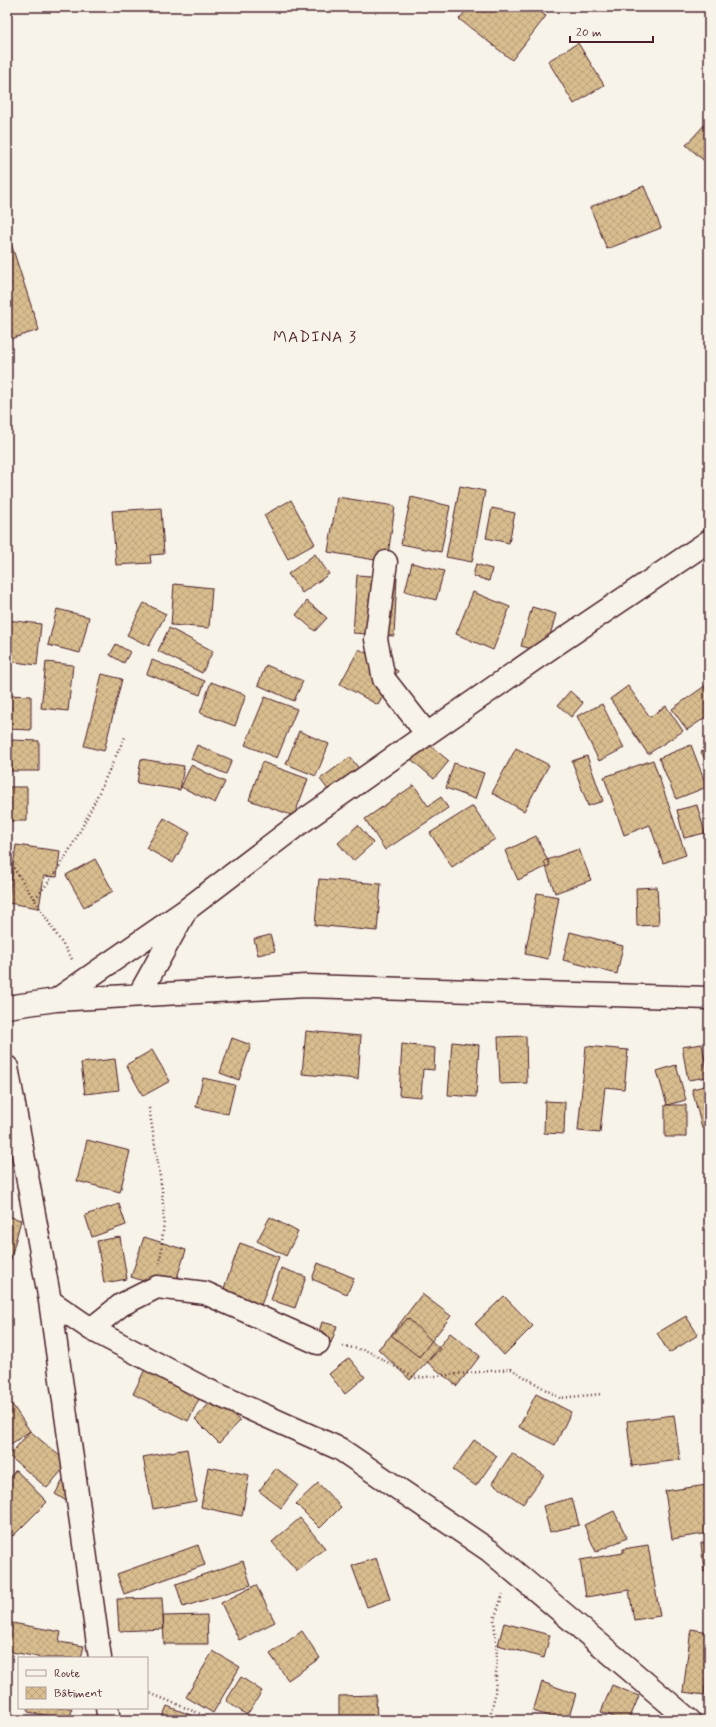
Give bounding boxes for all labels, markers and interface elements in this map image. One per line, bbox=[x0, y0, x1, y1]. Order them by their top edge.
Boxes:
scale bar bbox=[570, 18, 653, 44]
text: 20 m bbox=[576, 25, 602, 41]
district label: MADINA 3 bbox=[273, 327, 357, 348]
legend bbox=[18, 1657, 148, 1709]
text: Route bbox=[54, 1666, 80, 1682]
text: Bâtiment bbox=[54, 1686, 103, 1702]

